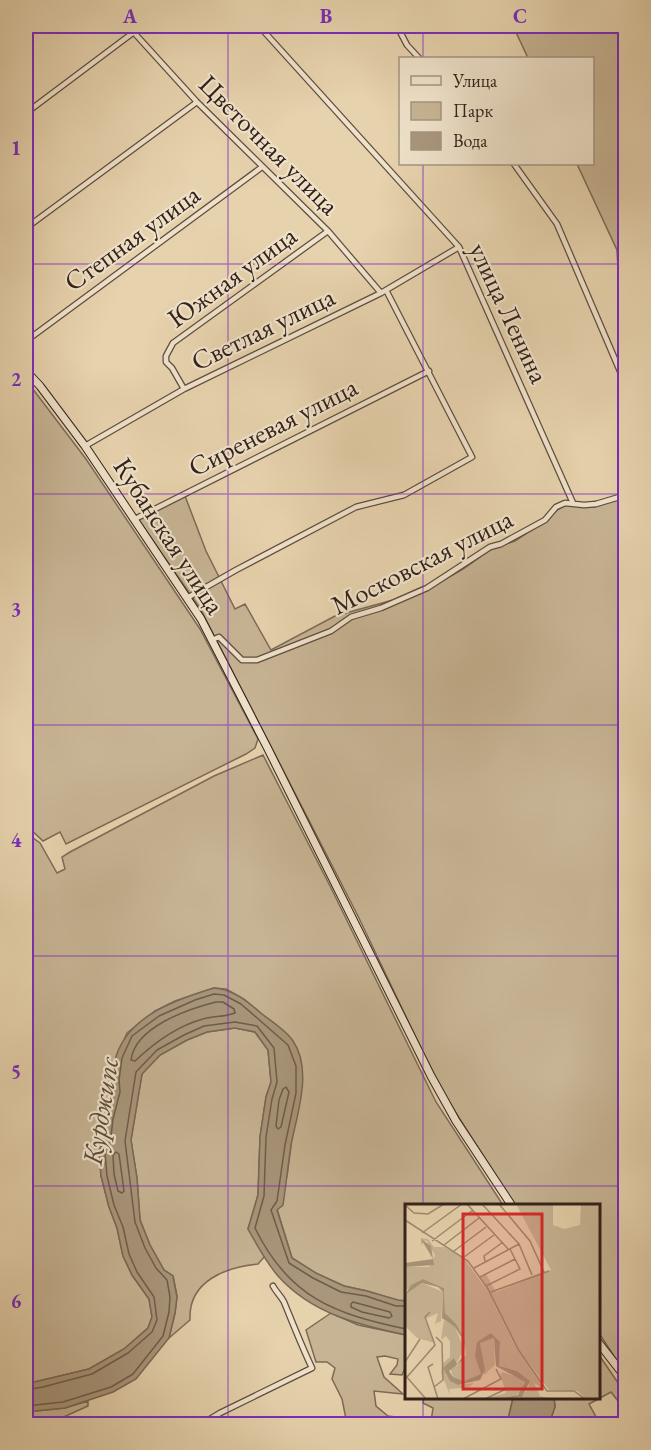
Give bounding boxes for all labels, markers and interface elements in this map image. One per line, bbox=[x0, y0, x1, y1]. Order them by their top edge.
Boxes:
text: A bbox=[122, 3, 138, 29]
text: B bbox=[320, 3, 332, 29]
text: C bbox=[513, 3, 527, 29]
legend bbox=[399, 57, 594, 165]
street label: Цветочная улица bbox=[192, 67, 347, 223]
text: Улица bbox=[452, 69, 498, 92]
text: Парк bbox=[453, 99, 493, 122]
text: Вода bbox=[453, 129, 488, 152]
text: 1 bbox=[11, 135, 21, 161]
street label: Степная улица bbox=[57, 176, 207, 299]
street label: Южная улица bbox=[160, 218, 304, 335]
street label: улица Ленина bbox=[462, 237, 557, 389]
street label: Светлая улица bbox=[185, 279, 341, 378]
text: 2 bbox=[11, 366, 22, 392]
street label: Сиреневая улица bbox=[182, 369, 363, 484]
street label: Кубанская улица bbox=[106, 451, 233, 621]
street label: Московская улица bbox=[325, 501, 519, 622]
text: 3 bbox=[11, 596, 21, 622]
text: 4 bbox=[11, 827, 22, 853]
water label: Курджипс bbox=[74, 1053, 126, 1169]
text: 5 bbox=[11, 1058, 21, 1084]
inset map bbox=[405, 1204, 600, 1399]
text: 6 bbox=[11, 1288, 22, 1314]

